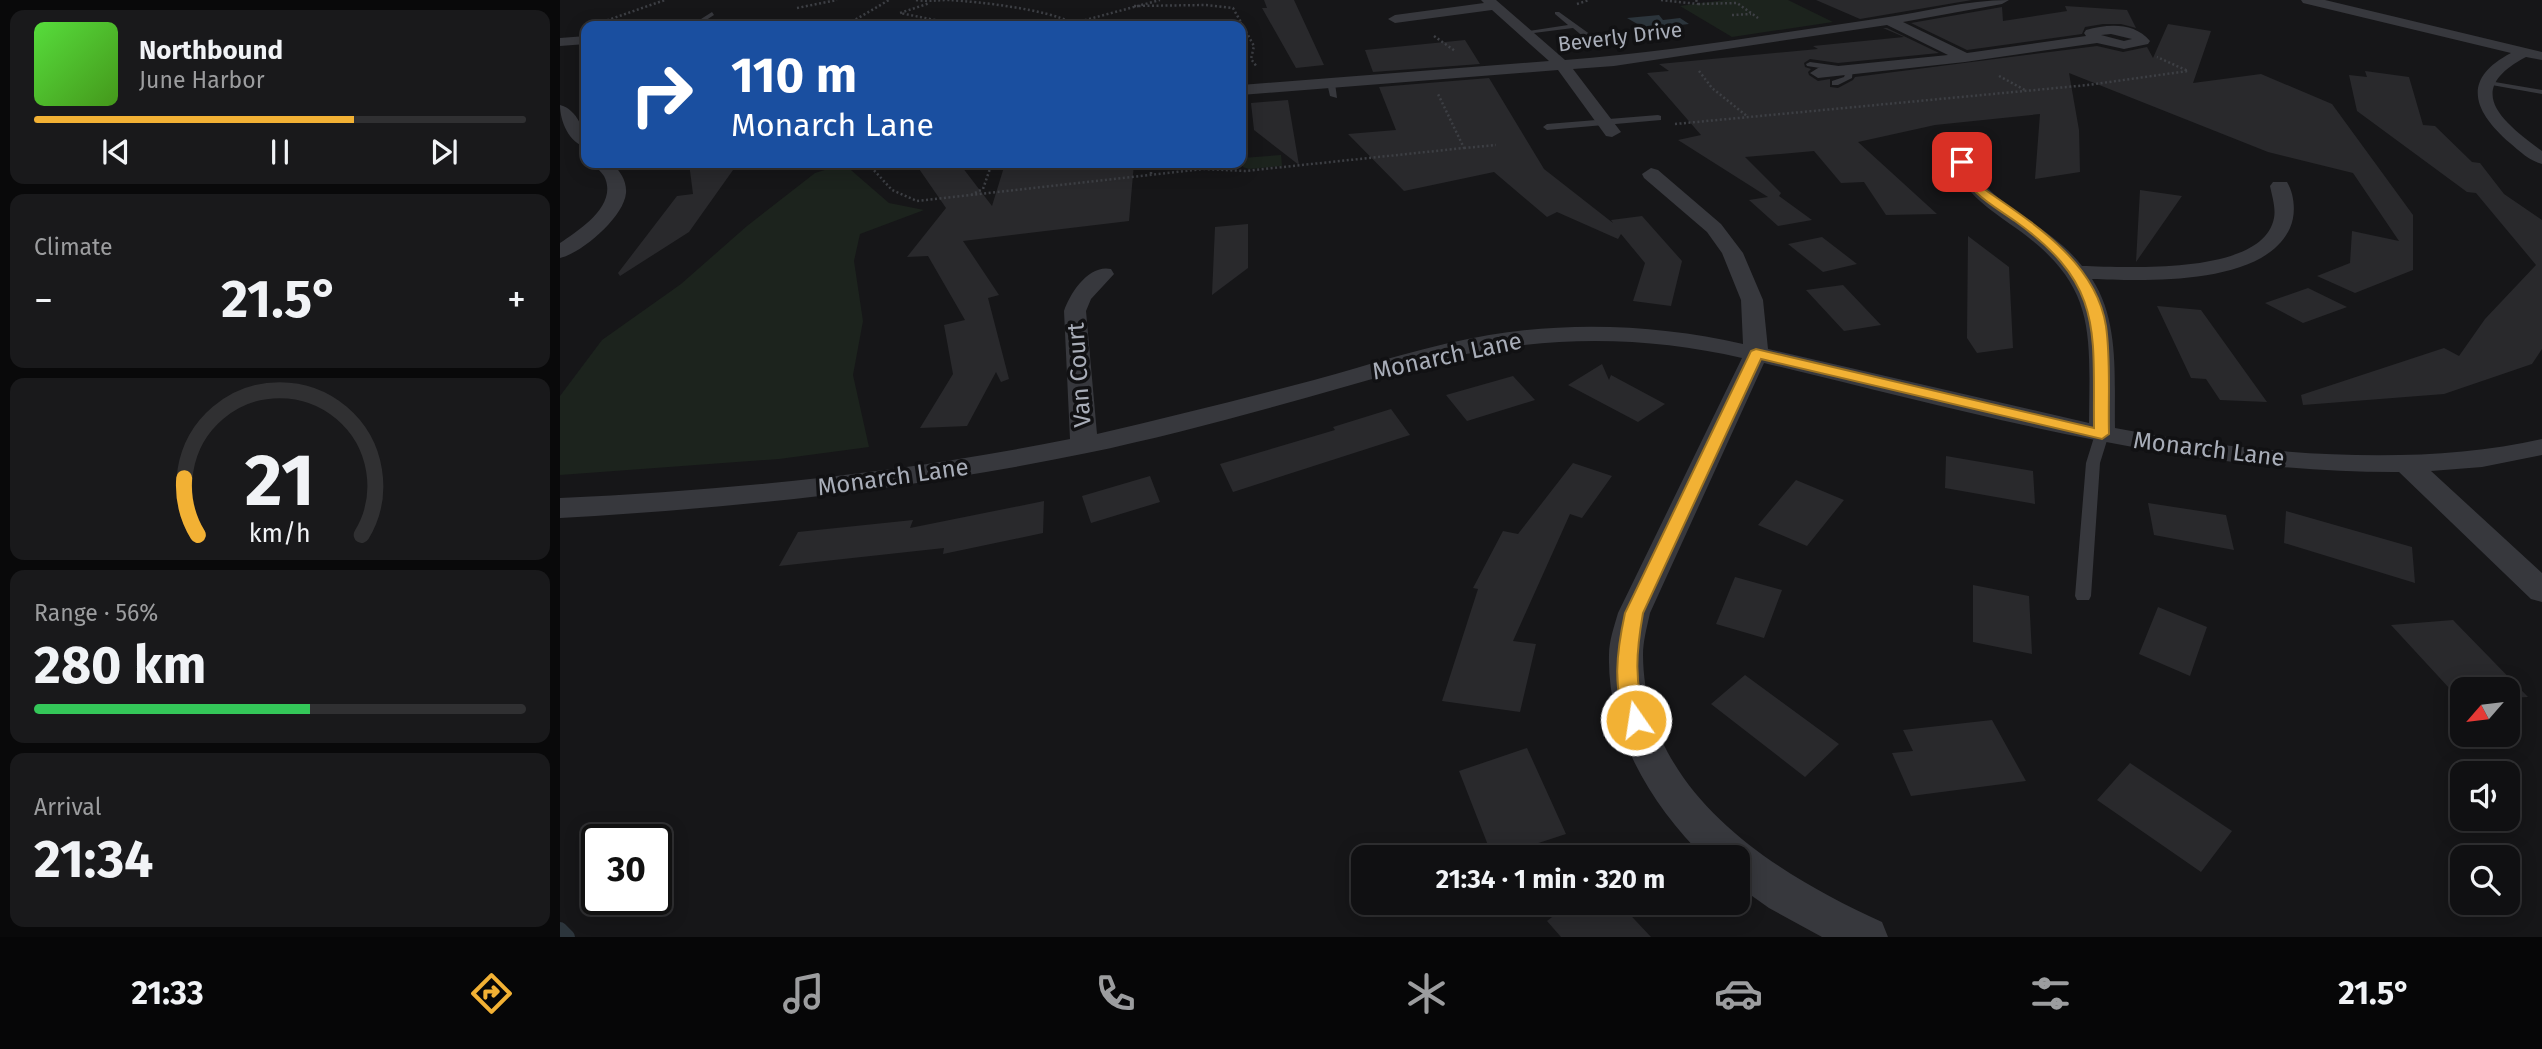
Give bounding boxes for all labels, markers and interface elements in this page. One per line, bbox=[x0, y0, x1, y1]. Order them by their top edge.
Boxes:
street label: Beverly Drive bbox=[1556, 16, 1684, 58]
text: Northbound bbox=[139, 35, 283, 66]
text: 110 m bbox=[731, 46, 857, 105]
icon: right bbox=[616, 49, 707, 140]
text: June Harbor bbox=[139, 66, 265, 94]
text: Monarch Lane bbox=[731, 106, 934, 144]
pin bbox=[1932, 132, 1992, 192]
icon: previous bbox=[97, 133, 135, 171]
icon: pause bbox=[261, 133, 299, 171]
icon: next bbox=[425, 133, 463, 171]
icon: arrive bbox=[1943, 143, 1981, 181]
text: Climate bbox=[34, 233, 113, 261]
text: 21.5° bbox=[221, 268, 339, 331]
text: − bbox=[34, 277, 53, 323]
text: + bbox=[507, 277, 526, 323]
street label: Van Court bbox=[1061, 321, 1097, 428]
street label: Monarch Lane bbox=[1370, 326, 1524, 386]
street label: Monarch Lane bbox=[2132, 426, 2286, 472]
text: 21 bbox=[245, 437, 315, 524]
street label: Monarch Lane bbox=[816, 453, 970, 501]
text: km/h bbox=[249, 518, 311, 548]
text: Range · 56% bbox=[34, 599, 158, 627]
text: 280 km bbox=[34, 634, 206, 697]
north arrow bbox=[2450, 677, 2520, 747]
map controls bbox=[2450, 677, 2520, 915]
position arrow bbox=[1599, 683, 1673, 757]
button: sound bbox=[2450, 761, 2520, 831]
text: Arrival bbox=[34, 793, 101, 821]
speed limit sign: 30 bbox=[581, 824, 672, 915]
text: 21:34 bbox=[34, 828, 154, 891]
button: search bbox=[2450, 845, 2520, 915]
text: 21:34 · 1 min · 320 m bbox=[1436, 864, 1665, 895]
icon: directions bbox=[467, 969, 516, 1018]
icon: music bbox=[779, 969, 828, 1018]
icon: phone bbox=[1091, 969, 1140, 1018]
icon: climate bbox=[1402, 969, 1451, 1018]
icon: car bbox=[1714, 969, 1763, 1018]
icon: filters bbox=[2026, 969, 2075, 1018]
text: 21:33 bbox=[131, 974, 204, 1012]
text: 21.5° bbox=[2338, 974, 2411, 1012]

